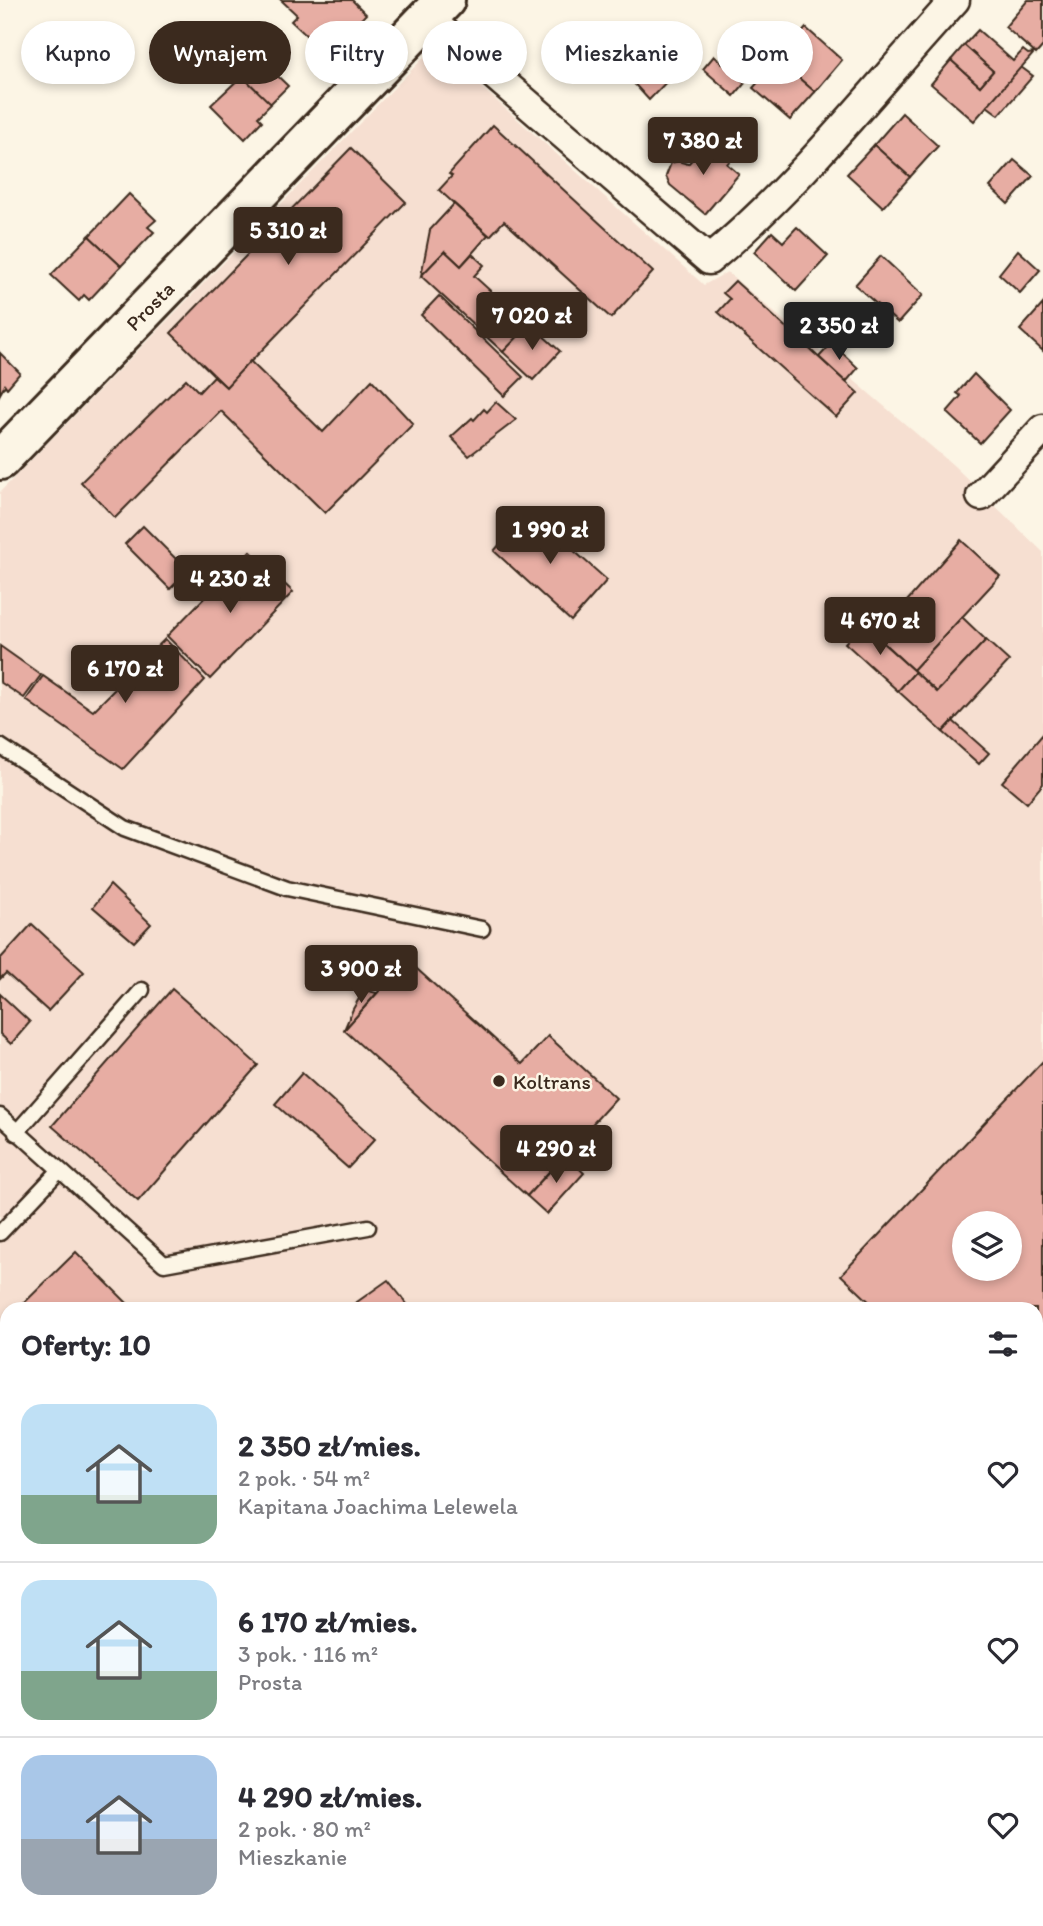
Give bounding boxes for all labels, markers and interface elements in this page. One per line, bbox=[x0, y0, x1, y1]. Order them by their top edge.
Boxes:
chip: Kupno bbox=[21, 21, 135, 84]
chip: Wynajem bbox=[149, 21, 291, 84]
chip: Filtry bbox=[305, 21, 408, 84]
chip: Nowe bbox=[422, 21, 527, 84]
chip: Mieszkanie bbox=[541, 21, 703, 84]
chip: Dom bbox=[717, 21, 813, 84]
pin: 7 380 zł bbox=[631, 118, 775, 177]
text: 7 380 zł bbox=[664, 126, 742, 154]
pin: 5 310 zł bbox=[216, 208, 360, 267]
text: 5 310 zł bbox=[249, 216, 327, 244]
street label: Prosta bbox=[120, 276, 179, 335]
pin: 7 020 zł bbox=[460, 292, 604, 352]
text: 7 020 zł bbox=[492, 301, 572, 329]
pin: 2 350 zł bbox=[767, 302, 911, 362]
text: 2 350 zł bbox=[800, 311, 878, 339]
pin: 1 990 zł bbox=[478, 506, 622, 566]
text: 1 990 zł bbox=[512, 515, 588, 543]
pin: 4 230 zł bbox=[158, 556, 302, 615]
text: 4 230 zł bbox=[190, 564, 270, 592]
pin: 4 670 zł bbox=[808, 598, 952, 657]
text: 4 670 zł bbox=[840, 606, 920, 634]
pin: 6 170 zł bbox=[53, 646, 197, 705]
text: 6 170 zł bbox=[87, 654, 163, 682]
pin: 3 900 zł bbox=[289, 946, 433, 1005]
text: 3 900 zł bbox=[321, 954, 401, 982]
place label: Koltrans bbox=[513, 1069, 591, 1094]
marker: Koltrans bbox=[491, 1073, 507, 1089]
pin: 4 290 zł bbox=[484, 1126, 628, 1185]
text: 4 290 zł bbox=[516, 1134, 596, 1162]
map controls bbox=[952, 1211, 1022, 1281]
button: layers bbox=[952, 1211, 1022, 1281]
icon: filters bbox=[984, 1325, 1022, 1363]
text: Oferty: 10 bbox=[21, 1326, 151, 1363]
text: 2 350 zł/mies. bbox=[238, 1427, 421, 1464]
icon: home bbox=[77, 1432, 161, 1516]
icon: heart bbox=[984, 1455, 1022, 1493]
text: 2 pok. · 54 m² bbox=[238, 1464, 370, 1492]
text: Kapitana Joachima Lelewela bbox=[238, 1492, 518, 1520]
text: 6 170 zł/mies. bbox=[238, 1603, 418, 1640]
icon: home bbox=[77, 1608, 161, 1692]
icon: heart bbox=[984, 1631, 1022, 1669]
text: 3 pok. · 116 m² bbox=[238, 1640, 378, 1668]
text: Prosta bbox=[238, 1668, 302, 1696]
text: 4 290 zł/mies. bbox=[238, 1778, 423, 1815]
icon: home bbox=[77, 1783, 161, 1867]
icon: heart bbox=[984, 1806, 1022, 1844]
text: 2 pok. · 80 m² bbox=[238, 1815, 371, 1843]
text: Mieszkanie bbox=[238, 1843, 347, 1871]

